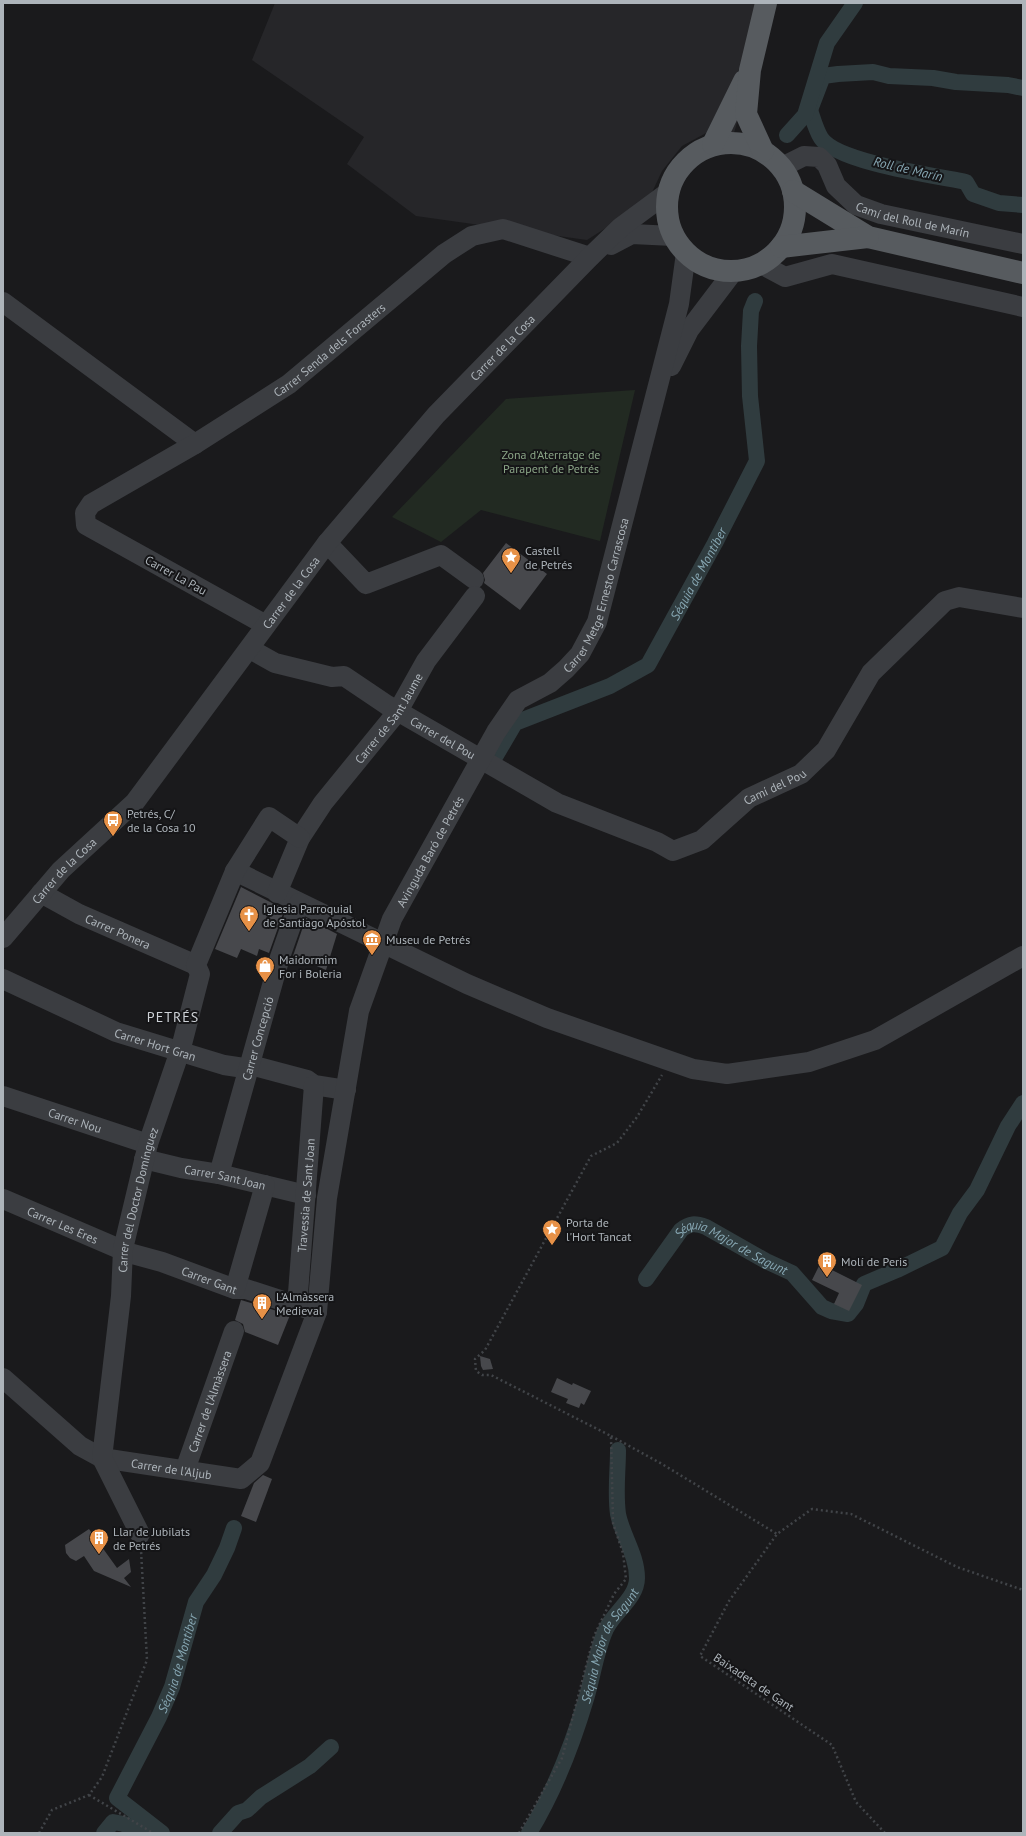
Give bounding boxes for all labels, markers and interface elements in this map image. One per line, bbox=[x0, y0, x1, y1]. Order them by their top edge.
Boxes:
water label: Roll de Marín bbox=[872, 153, 944, 185]
street label: Camí del Roll de Marín bbox=[854, 198, 971, 240]
street label: Carrer Senda dels Forasters bbox=[270, 299, 388, 400]
street label: Carrer de la Cosa bbox=[466, 311, 538, 383]
park label: Zona d'Aterratge de Parapent de Petrés bbox=[502, 447, 600, 476]
street label: Carrer Metge Ernesto Carrascosa bbox=[559, 516, 631, 675]
water label: Séquia de Montíber bbox=[666, 524, 730, 623]
place label: Castell de Petrés bbox=[525, 543, 572, 572]
place icon: Castell de Petrés bbox=[500, 546, 522, 574]
street label: Carrer La Pau bbox=[143, 552, 209, 598]
street label: Carrer de la Cosa bbox=[259, 553, 322, 631]
street label: Carrer de Sant Jaume bbox=[351, 670, 425, 766]
street label: Carrer del Pou bbox=[408, 713, 478, 762]
street label: Camí del Pou bbox=[740, 766, 809, 808]
street label: Avinguda Baró de Petrés bbox=[393, 793, 467, 910]
place label: Petrés, C/ de la Cosa 10 bbox=[127, 806, 196, 835]
bus stop icon: Petrés, C/ de la Cosa 10 bbox=[102, 809, 124, 837]
street label: Carrer de la Cosa bbox=[28, 834, 99, 907]
place label: Iglesia Parroquial de Santiago Apóstol bbox=[263, 901, 366, 930]
church icon: Iglesia Parroquial de Santiago Apóstol bbox=[238, 904, 260, 932]
street label: Carrer Ponera bbox=[83, 910, 153, 952]
museum icon: Museu de Petrés bbox=[361, 928, 383, 956]
place label: Museu de Petrés bbox=[386, 932, 470, 947]
place label: Maidormim For i Boleria bbox=[279, 952, 342, 981]
shop icon: Maidormim For i Boleria bbox=[254, 955, 276, 983]
street label: Carrer Concepció bbox=[238, 995, 276, 1082]
district label: PETRÉS bbox=[147, 1008, 199, 1026]
street label: Carrer Hort Gran bbox=[113, 1025, 198, 1064]
street label: Carrer Nou bbox=[47, 1104, 104, 1136]
street label: Carrer del Doctor Domínguez bbox=[115, 1125, 161, 1273]
street label: Travessia de Sant Joan bbox=[294, 1138, 317, 1253]
street label: Carrer Sant Joan bbox=[183, 1161, 267, 1193]
street label: Carrer Les Eres bbox=[25, 1203, 101, 1246]
place label: Porta de l'Hort Tancat bbox=[566, 1215, 631, 1244]
water label: Séquia Major de Sagunt bbox=[670, 1216, 791, 1279]
place icon: Porta de l'Hort Tancat bbox=[541, 1218, 563, 1246]
building icon: Molí de Peris bbox=[816, 1250, 838, 1278]
place label: Molí de Peris bbox=[841, 1254, 907, 1269]
street label: Carrer Gant bbox=[180, 1262, 239, 1297]
place label: L'Almàssera Medieval bbox=[276, 1289, 334, 1318]
building icon: L'Almàssera Medieval bbox=[251, 1292, 273, 1320]
street label: Carrer de l'Almàssera bbox=[184, 1348, 234, 1454]
street label: Carrer de l'Aljub bbox=[130, 1455, 213, 1482]
place label: Llar de Jubilats de Petrés bbox=[113, 1524, 190, 1553]
building icon: Llar de Jubilats de Petrés bbox=[88, 1527, 110, 1555]
water label: Séquia Major de Sagunt bbox=[577, 1585, 643, 1705]
water label: Séquia de Montíber bbox=[153, 1611, 201, 1715]
street label: Baixadeta de Gant bbox=[711, 1650, 797, 1714]

